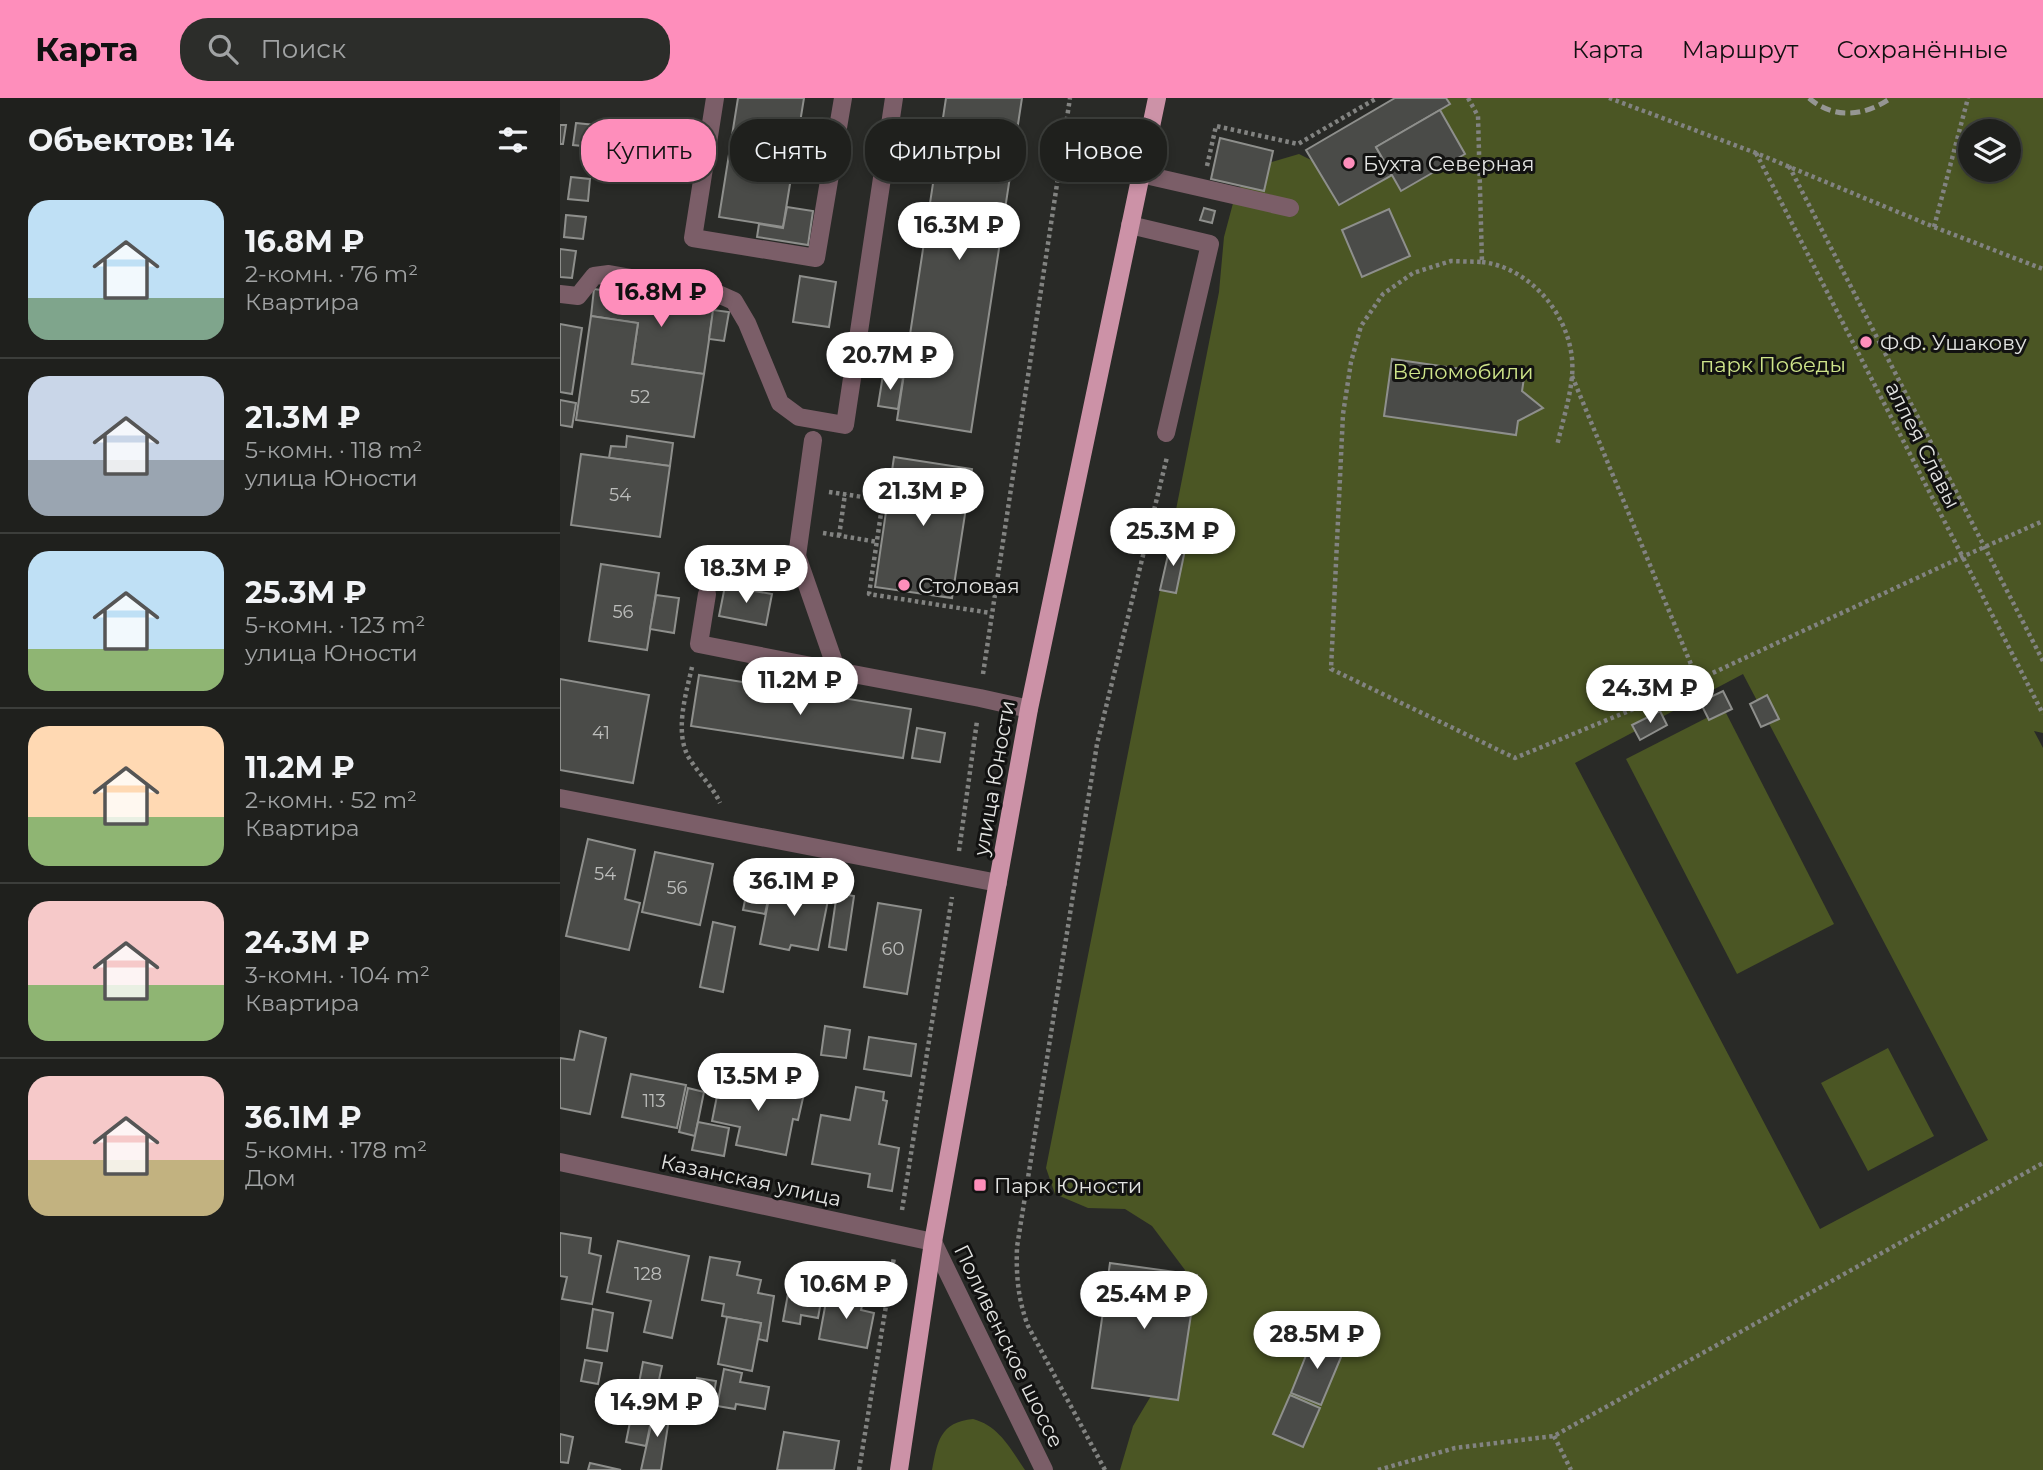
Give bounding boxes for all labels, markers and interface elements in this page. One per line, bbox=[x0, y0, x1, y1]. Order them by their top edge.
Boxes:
search box bbox=[180, 18, 670, 81]
text: Карта bbox=[35, 29, 138, 69]
icon: search bbox=[204, 30, 242, 68]
text: Поиск bbox=[260, 33, 346, 65]
text: Карта bbox=[1572, 35, 1644, 64]
text: Маршрут bbox=[1682, 35, 1798, 64]
text: Сохранённые bbox=[1836, 35, 2008, 64]
chip: Купить bbox=[581, 119, 716, 182]
chip: Снять bbox=[730, 119, 851, 182]
chip: Фильтры bbox=[865, 119, 1026, 182]
chip: Новое bbox=[1040, 119, 1167, 182]
map controls bbox=[1958, 119, 2021, 182]
button: layers bbox=[1958, 119, 2021, 182]
icon: filters bbox=[494, 121, 532, 159]
text: Объектов: 14 bbox=[28, 122, 234, 159]
place label: Бухта Северная bbox=[1363, 151, 1535, 176]
marker: Бухта Северная bbox=[1341, 155, 1357, 171]
pin: 16.3M ₽ bbox=[894, 202, 1024, 262]
text: 16.3M ₽ bbox=[914, 211, 1004, 239]
text: 16.8M ₽ bbox=[245, 223, 365, 260]
icon: home bbox=[84, 228, 168, 312]
text: 2-комн. · 76 m² bbox=[245, 260, 418, 288]
pin: 16.8M ₽ bbox=[596, 270, 726, 329]
text: 16.8M ₽ bbox=[615, 278, 707, 306]
text: Квартира bbox=[245, 288, 359, 316]
place label: Ф.Ф. Ушакову bbox=[1880, 330, 2027, 355]
pin: 20.7M ₽ bbox=[825, 332, 955, 392]
marker: Ф.Ф. Ушакову bbox=[1858, 334, 1874, 350]
text: 20.7M ₽ bbox=[842, 341, 938, 369]
park label: парк Победы bbox=[1700, 352, 1846, 377]
park label: Веломобили bbox=[1392, 359, 1534, 384]
street label: аллея Славы bbox=[1880, 377, 1966, 513]
house number: 52 bbox=[630, 386, 650, 408]
text: 21.3M ₽ bbox=[245, 399, 361, 436]
icon: home bbox=[84, 404, 168, 488]
text: 5-комн. · 118 m² bbox=[245, 436, 422, 464]
text: улица Юности bbox=[245, 464, 418, 492]
pin: 21.3M ₽ bbox=[858, 468, 988, 528]
text: 21.3M ₽ bbox=[879, 477, 967, 505]
house number: 54 bbox=[609, 484, 631, 506]
pin: 25.3M ₽ bbox=[1108, 508, 1238, 568]
text: 25.3M ₽ bbox=[1126, 517, 1220, 545]
pin: 18.3M ₽ bbox=[681, 546, 811, 605]
text: 18.3M ₽ bbox=[701, 554, 791, 582]
place label: Столовая bbox=[918, 573, 1020, 598]
text: 25.3M ₽ bbox=[245, 574, 367, 611]
marker: Столовая bbox=[896, 577, 912, 593]
icon: home bbox=[84, 579, 168, 663]
house number: 56 bbox=[612, 601, 634, 623]
text: 5-комн. · 123 m² bbox=[245, 611, 425, 639]
text: улица Юности bbox=[245, 639, 418, 667]
pin: 11.2M ₽ bbox=[735, 658, 865, 717]
text: 11.2M ₽ bbox=[758, 666, 842, 694]
pin: 24.3M ₽ bbox=[1585, 666, 1715, 725]
text: 24.3M ₽ bbox=[1602, 674, 1698, 702]
street label: улица Юности bbox=[968, 698, 1020, 859]
house number: 41 bbox=[592, 722, 610, 744]
text: 11.2M ₽ bbox=[245, 749, 355, 786]
icon: home bbox=[84, 754, 168, 838]
text: 2-комн. · 52 m² bbox=[245, 786, 417, 814]
text: Квартира bbox=[245, 814, 359, 842]
pin: 36.1M ₽ bbox=[729, 858, 859, 918]
house number: 54 bbox=[594, 863, 616, 885]
text: 36.1M ₽ bbox=[749, 867, 839, 895]
house number: 56 bbox=[666, 877, 688, 899]
text: 24.3M ₽ bbox=[245, 924, 370, 961]
icon: home bbox=[84, 929, 168, 1013]
house number: 60 bbox=[882, 938, 904, 960]
text: 3-комн. · 104 m² bbox=[245, 961, 430, 989]
text: Квартира bbox=[245, 989, 359, 1017]
pin: 13.5M ₽ bbox=[693, 1054, 823, 1113]
text: 13.5M ₽ bbox=[714, 1062, 802, 1090]
house number: 113 bbox=[642, 1090, 666, 1112]
text: 36.1M ₽ bbox=[245, 1099, 362, 1136]
icon: home bbox=[84, 1104, 168, 1188]
text: 5-комн. · 178 m² bbox=[245, 1136, 427, 1164]
street label: Казанская улица bbox=[658, 1149, 844, 1211]
text: Дом bbox=[245, 1164, 296, 1192]
place label: Парк Юности bbox=[994, 1173, 1142, 1198]
marker: Парк Юности bbox=[972, 1177, 988, 1193]
street label: Поливенское шоссе bbox=[949, 1240, 1069, 1452]
pin: 10.6M ₽ bbox=[781, 1262, 911, 1321]
house number: 128 bbox=[634, 1263, 662, 1285]
text: 10.6M ₽ bbox=[800, 1270, 892, 1298]
pin: 25.4M ₽ bbox=[1079, 1272, 1209, 1331]
text: 25.4M ₽ bbox=[1096, 1280, 1192, 1308]
pin: 28.5M ₽ bbox=[1252, 1312, 1382, 1371]
text: 28.5M ₽ bbox=[1269, 1320, 1365, 1348]
pin: 14.9M ₽ bbox=[592, 1380, 722, 1439]
text: 14.9M ₽ bbox=[611, 1388, 703, 1416]

